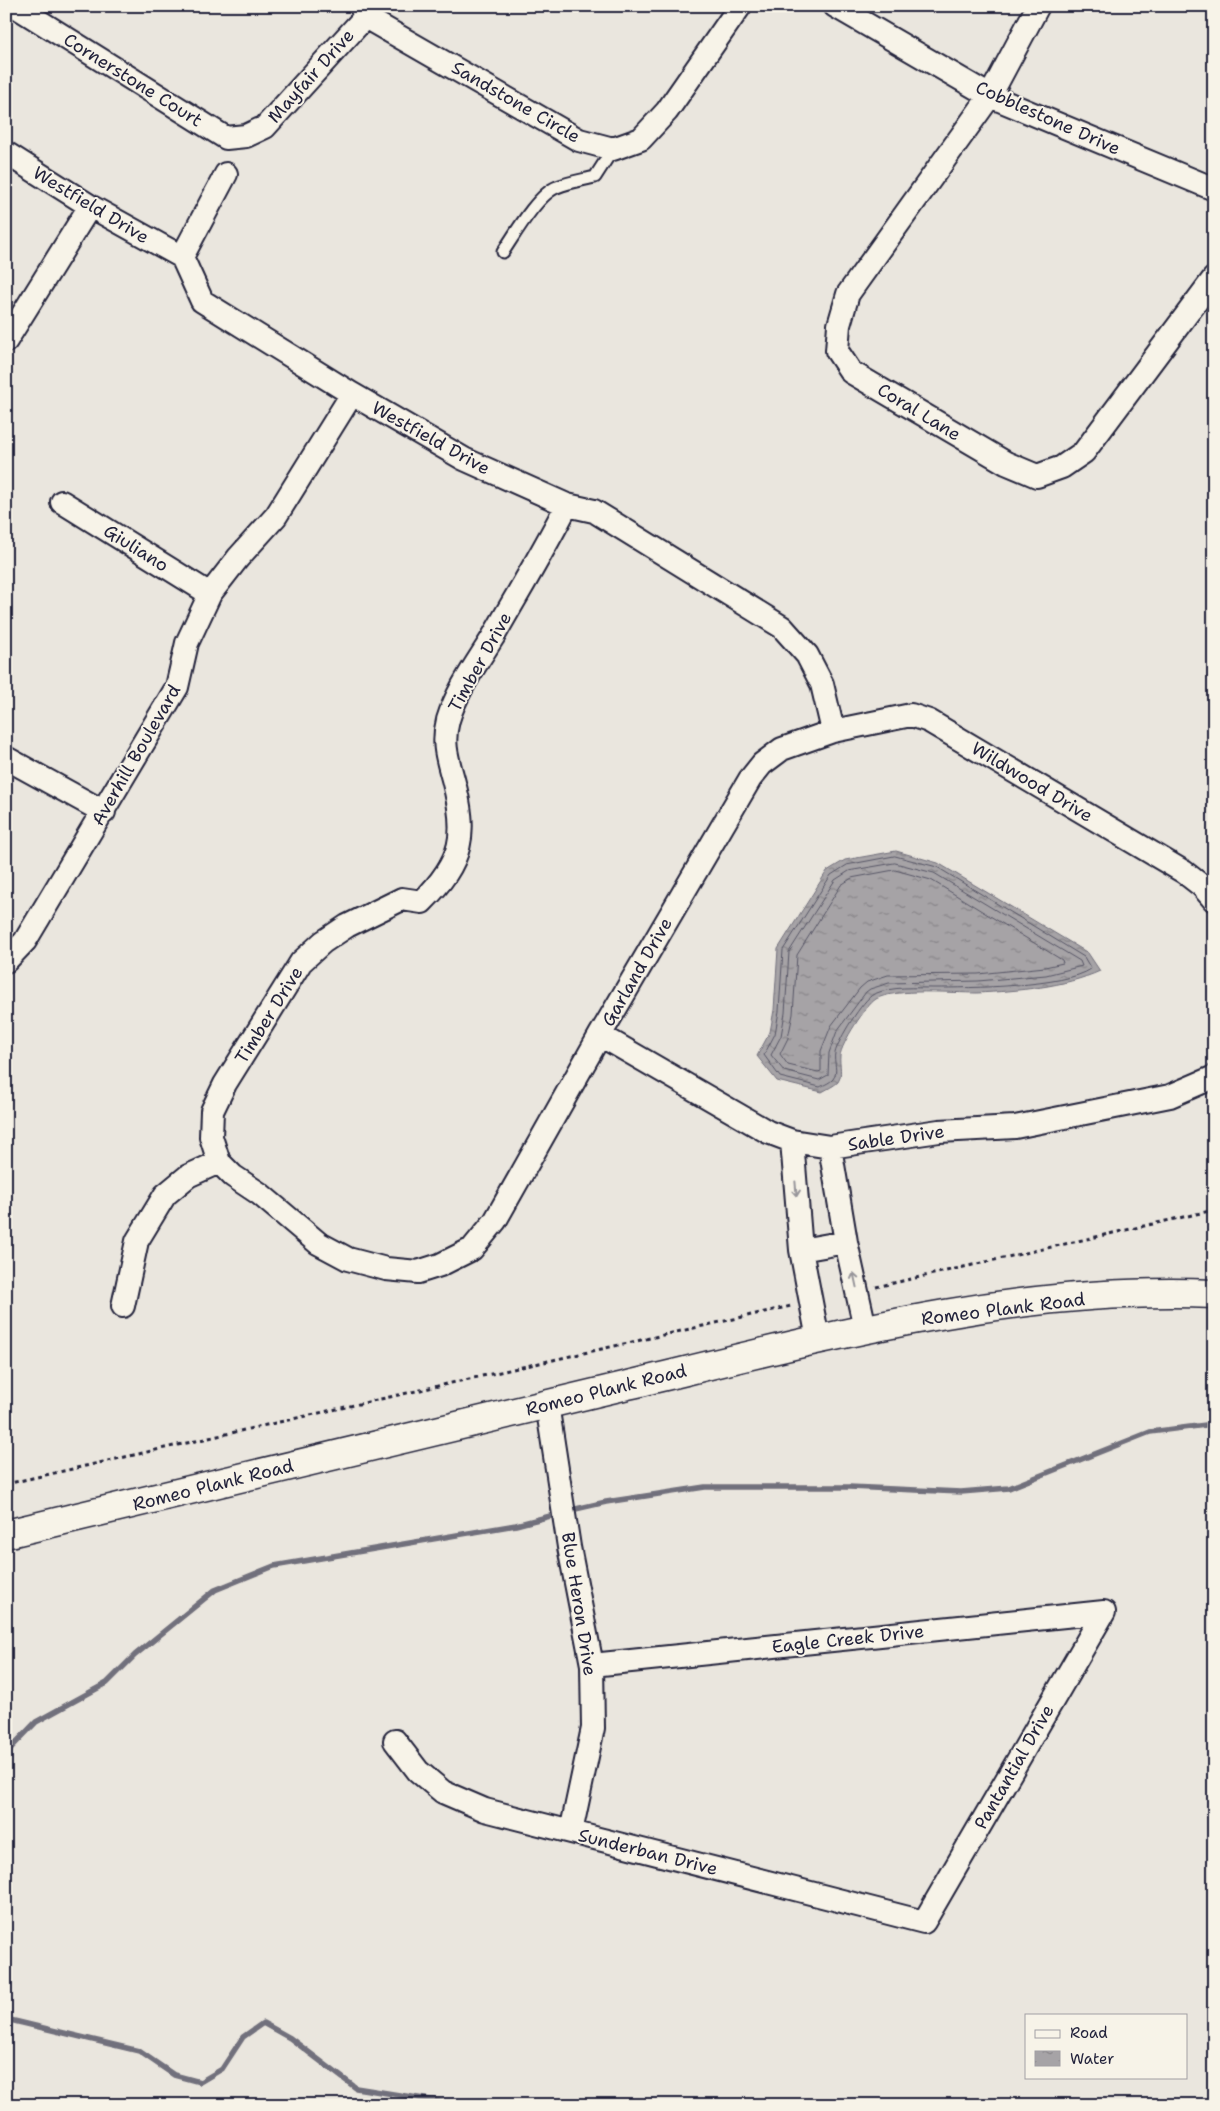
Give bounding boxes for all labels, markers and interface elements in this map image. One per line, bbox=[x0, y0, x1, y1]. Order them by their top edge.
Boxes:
street label: Mayfair Drive bbox=[262, 24, 360, 128]
street label: Cornerstone Court bbox=[59, 28, 207, 132]
street label: Sandstone Circle bbox=[447, 55, 585, 149]
street label: Cobblestone Drive bbox=[972, 75, 1124, 161]
street label: Westfield Drive bbox=[28, 161, 154, 249]
street label: Coral Lane bbox=[873, 378, 965, 446]
street label: Westfield Drive bbox=[368, 396, 494, 480]
street label: Giuliano bbox=[99, 519, 173, 577]
street label: Timber Drive bbox=[443, 608, 517, 716]
street label: Averhill Boulevard bbox=[86, 680, 186, 830]
street label: Wildwood Drive bbox=[967, 736, 1097, 828]
street label: Garland Drive bbox=[596, 913, 678, 1031]
street label: Timber Drive bbox=[230, 962, 308, 1068]
street label: Sable Drive bbox=[846, 1119, 946, 1157]
one-way arrow bbox=[791, 1181, 801, 1197]
one-way arrow bbox=[849, 1273, 859, 1289]
street label: Romeo Plank Road bbox=[920, 1287, 1086, 1331]
street label: Romeo Plank Road bbox=[523, 1358, 689, 1422]
street label: Romeo Plank Road bbox=[130, 1453, 296, 1517]
street label: Blue Heron Drive bbox=[556, 1530, 602, 1678]
street label: Eagle Creek Drive bbox=[771, 1619, 925, 1659]
street label: Pantantial Drive bbox=[969, 1700, 1059, 1834]
street label: Sunderban Drive bbox=[576, 1823, 720, 1881]
legend bbox=[1025, 2014, 1188, 2078]
text: Road bbox=[1070, 2023, 1108, 2043]
text: Water bbox=[1070, 2049, 1114, 2069]

